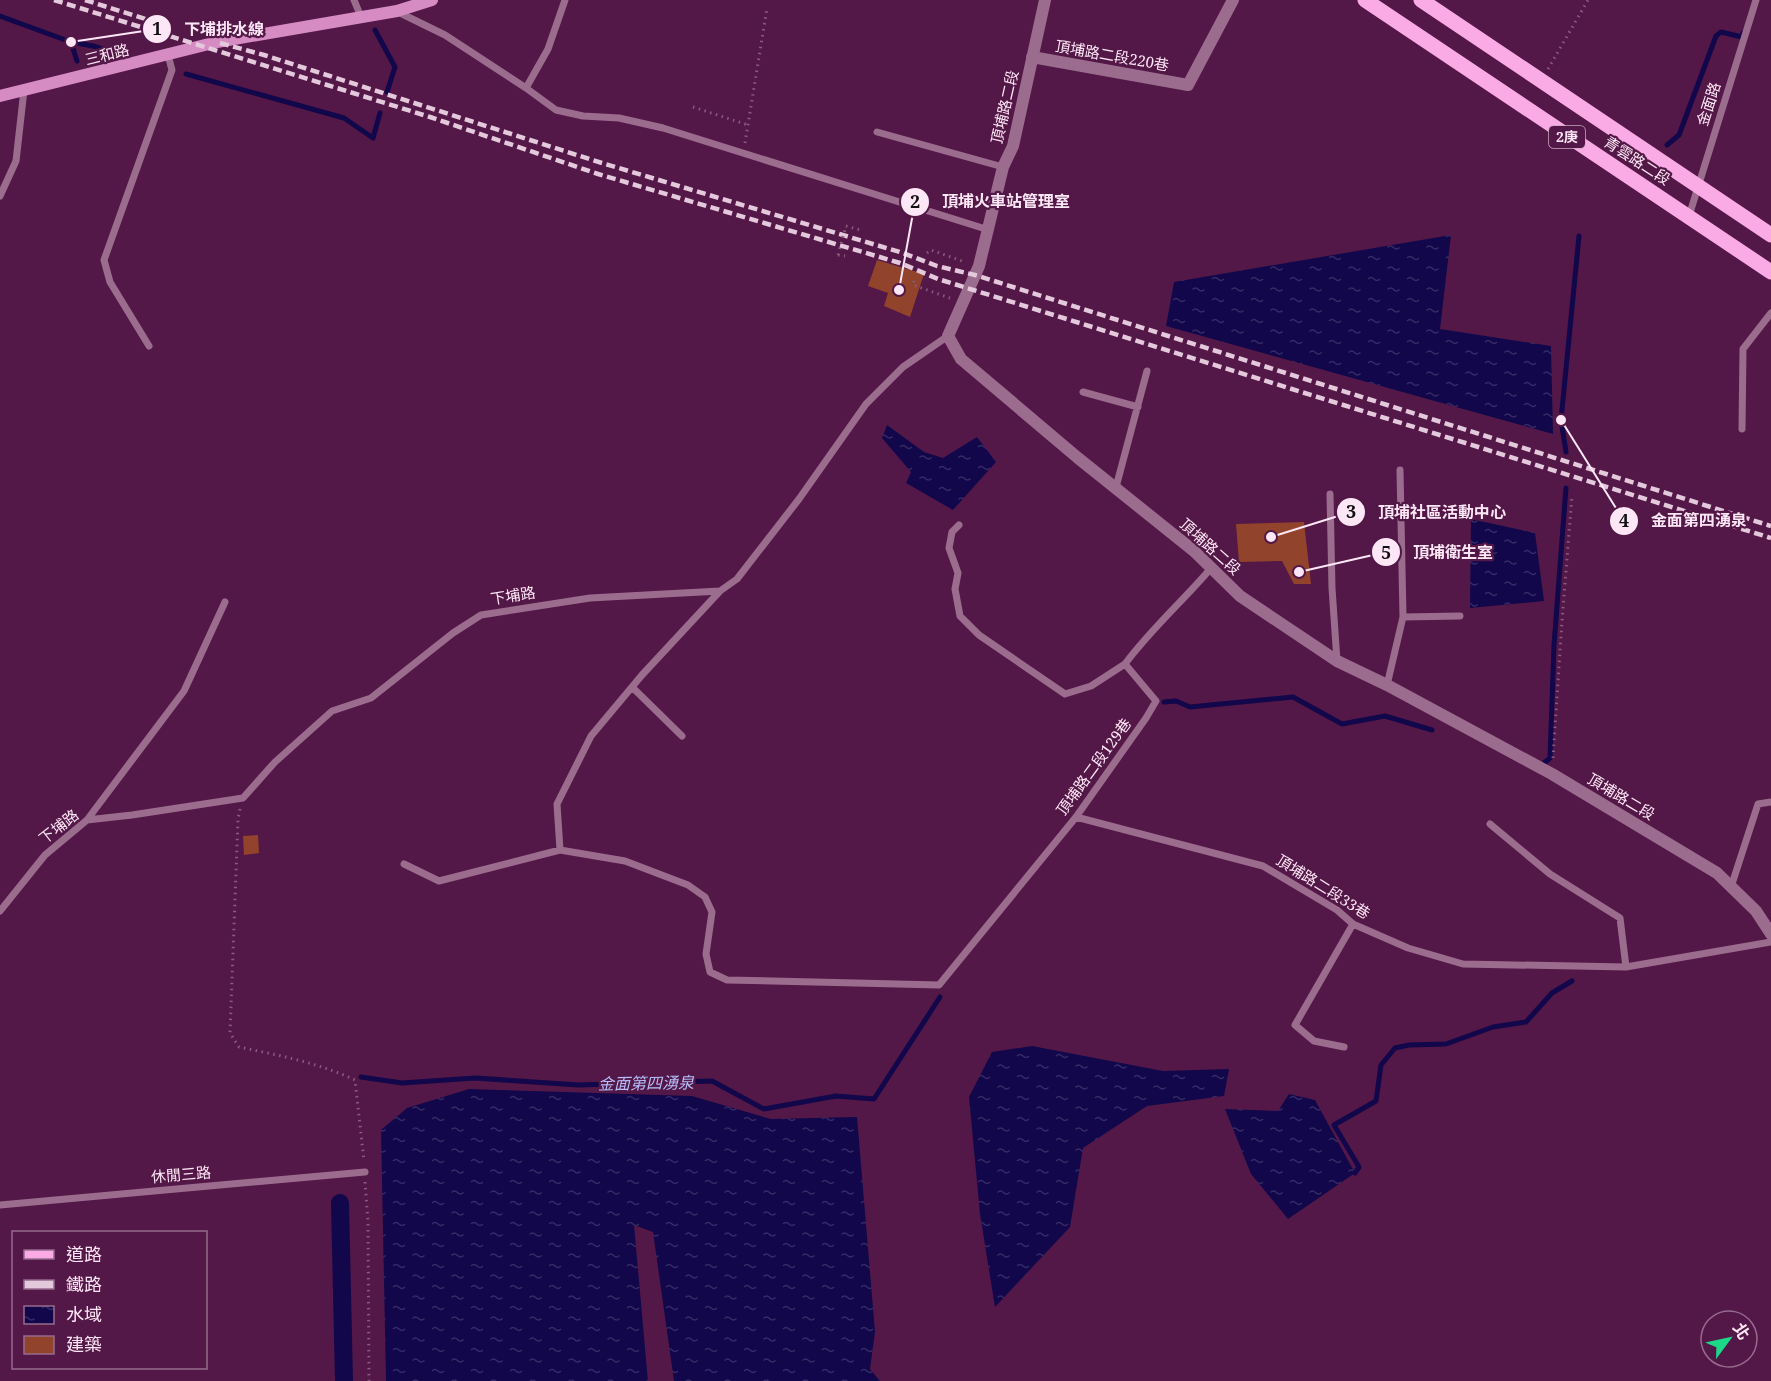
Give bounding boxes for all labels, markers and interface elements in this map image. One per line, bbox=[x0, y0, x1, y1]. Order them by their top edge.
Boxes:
callout: 下埔排水線 bbox=[142, 12, 276, 46]
text: 1 bbox=[152, 16, 162, 40]
text: 下埔排水線 bbox=[184, 18, 264, 40]
street label: 頂埔路二段220巷 bbox=[1054, 35, 1171, 75]
street label: 三和路 bbox=[82, 39, 131, 69]
street label: 頂埔路二段 bbox=[986, 68, 1022, 146]
street label: 金面路 bbox=[1692, 79, 1725, 128]
road number: 2庚 bbox=[1549, 126, 1585, 148]
street label: 青雲路二段 bbox=[1601, 131, 1674, 189]
callout: 頂埔火車站管理室 bbox=[900, 185, 1082, 219]
text: 2 bbox=[910, 189, 920, 213]
text: 頂埔火車站管理室 bbox=[942, 190, 1070, 212]
callout: 頂埔社區活動中心 bbox=[1336, 495, 1518, 529]
text: 3 bbox=[1346, 499, 1356, 523]
text: 頂埔社區活動中心 bbox=[1378, 501, 1506, 523]
callout: 金面第四湧泉 bbox=[1609, 504, 1759, 538]
text: 4 bbox=[1619, 508, 1629, 532]
text: 金面第四湧泉 bbox=[1651, 509, 1747, 531]
street label: 頂埔路二段 bbox=[1176, 514, 1245, 579]
callout: 頂埔衛生室 bbox=[1371, 535, 1505, 569]
text: 5 bbox=[1381, 540, 1391, 564]
text: 頂埔衛生室 bbox=[1413, 541, 1493, 563]
street label: 下埔路 bbox=[489, 582, 537, 608]
street label: 頂埔路二段129巷 bbox=[1051, 714, 1135, 819]
street label: 頂埔路二段 bbox=[1584, 768, 1659, 824]
street label: 下埔路 bbox=[34, 804, 82, 848]
street label: 頂埔路二段33巷 bbox=[1273, 849, 1374, 923]
water label: 金面第四湧泉 bbox=[598, 1071, 695, 1095]
street label: 休閒三路 bbox=[150, 1161, 212, 1187]
legend bbox=[12, 1231, 207, 1369]
text: 道路 bbox=[66, 1242, 102, 1266]
text: 鐵路 bbox=[66, 1272, 102, 1296]
text: 水域 bbox=[66, 1302, 102, 1326]
north arrow bbox=[1699, 1309, 1759, 1369]
text: 北 bbox=[1728, 1318, 1755, 1344]
text: 建築 bbox=[66, 1332, 102, 1356]

